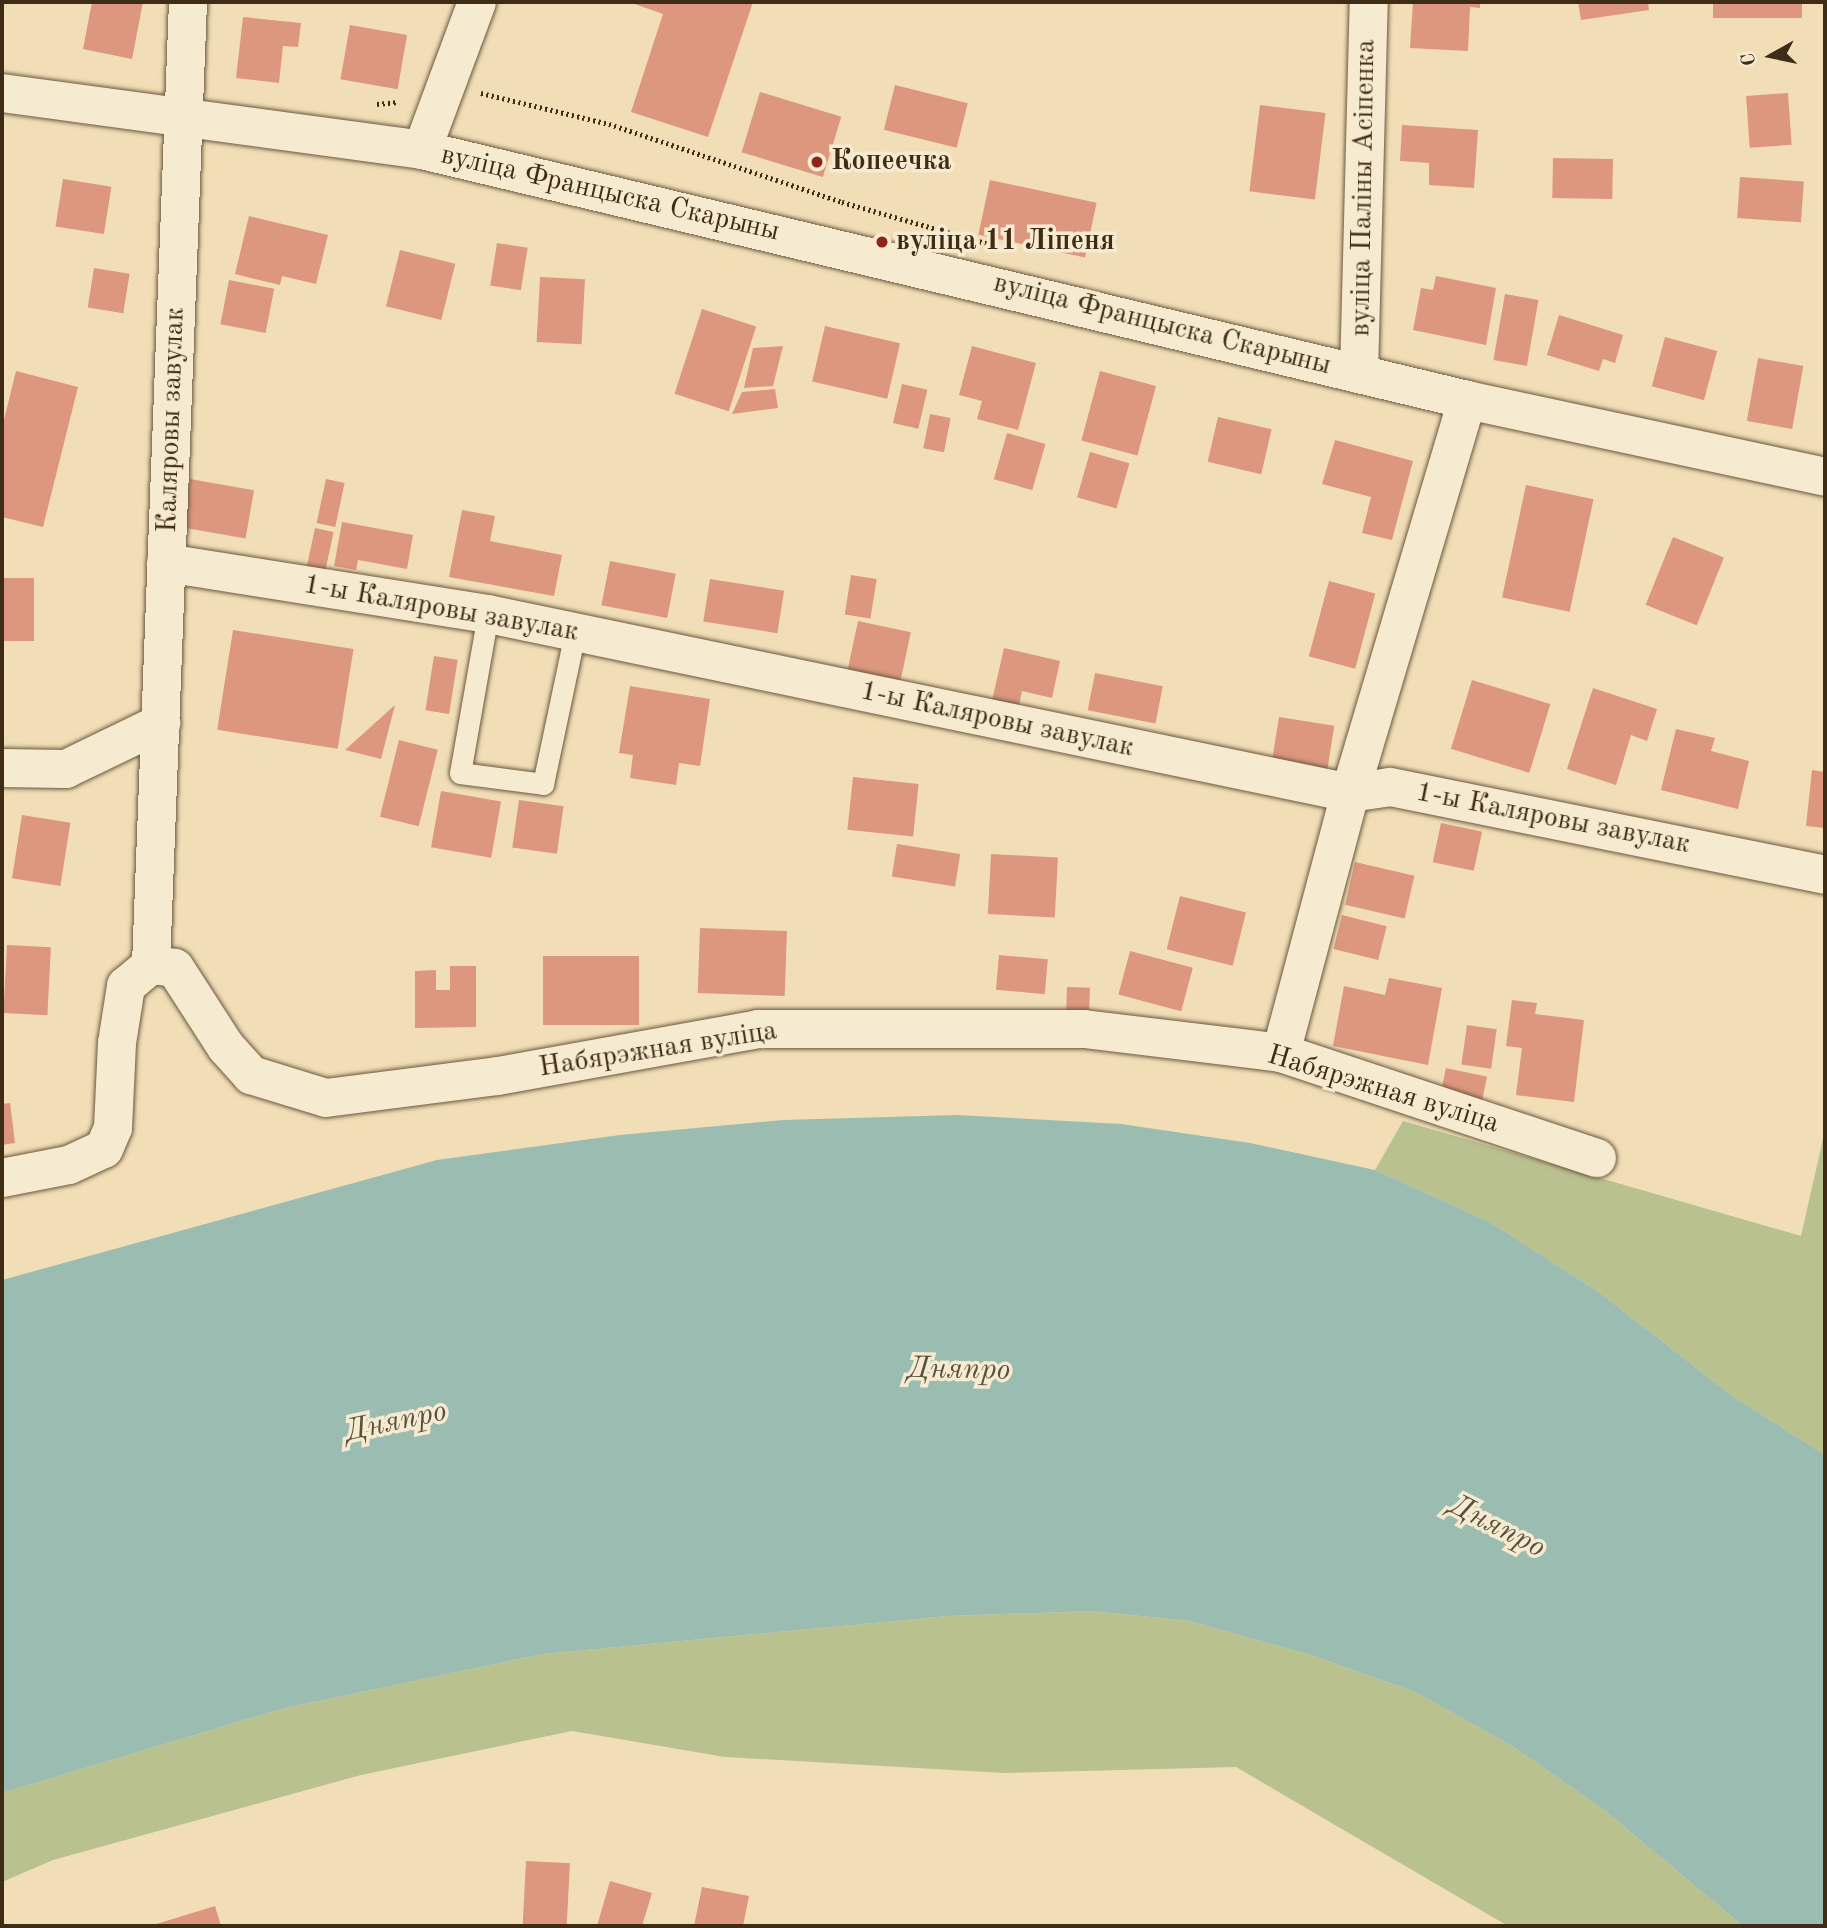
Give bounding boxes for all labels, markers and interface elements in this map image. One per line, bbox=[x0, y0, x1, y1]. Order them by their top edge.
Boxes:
north arrow bbox=[1736, 21, 1806, 91]
street label: вуліца Паліны Асіпенка bbox=[1345, 39, 1383, 337]
text: С bbox=[1739, 52, 1760, 67]
street label: вуліца Францыска Скарыны bbox=[437, 139, 783, 249]
place label: Копеечка bbox=[831, 145, 952, 179]
marker: Копеечка bbox=[809, 154, 825, 170]
place label: вуліца 11 Ліпеня bbox=[896, 225, 1115, 259]
marker: вуліца 11 Ліпеня bbox=[874, 234, 890, 250]
street label: вуліца Францыска Скарыны bbox=[990, 267, 1334, 383]
street label: Каляровы завулак bbox=[151, 307, 193, 533]
street label: 1-ы Каляровы завулак bbox=[301, 568, 581, 650]
street label: 1-ы Каляровы завулак bbox=[857, 675, 1137, 765]
street label: 1-ы Каляровы завулак bbox=[1413, 776, 1693, 862]
street label: Набярэжная вуліца bbox=[537, 1015, 779, 1085]
street label: Набярэжная вуліца bbox=[1263, 1039, 1503, 1141]
water label: Дняпро bbox=[907, 1351, 1011, 1389]
water label: Дняпро bbox=[342, 1394, 450, 1450]
water label: Дняпро bbox=[1443, 1488, 1551, 1566]

